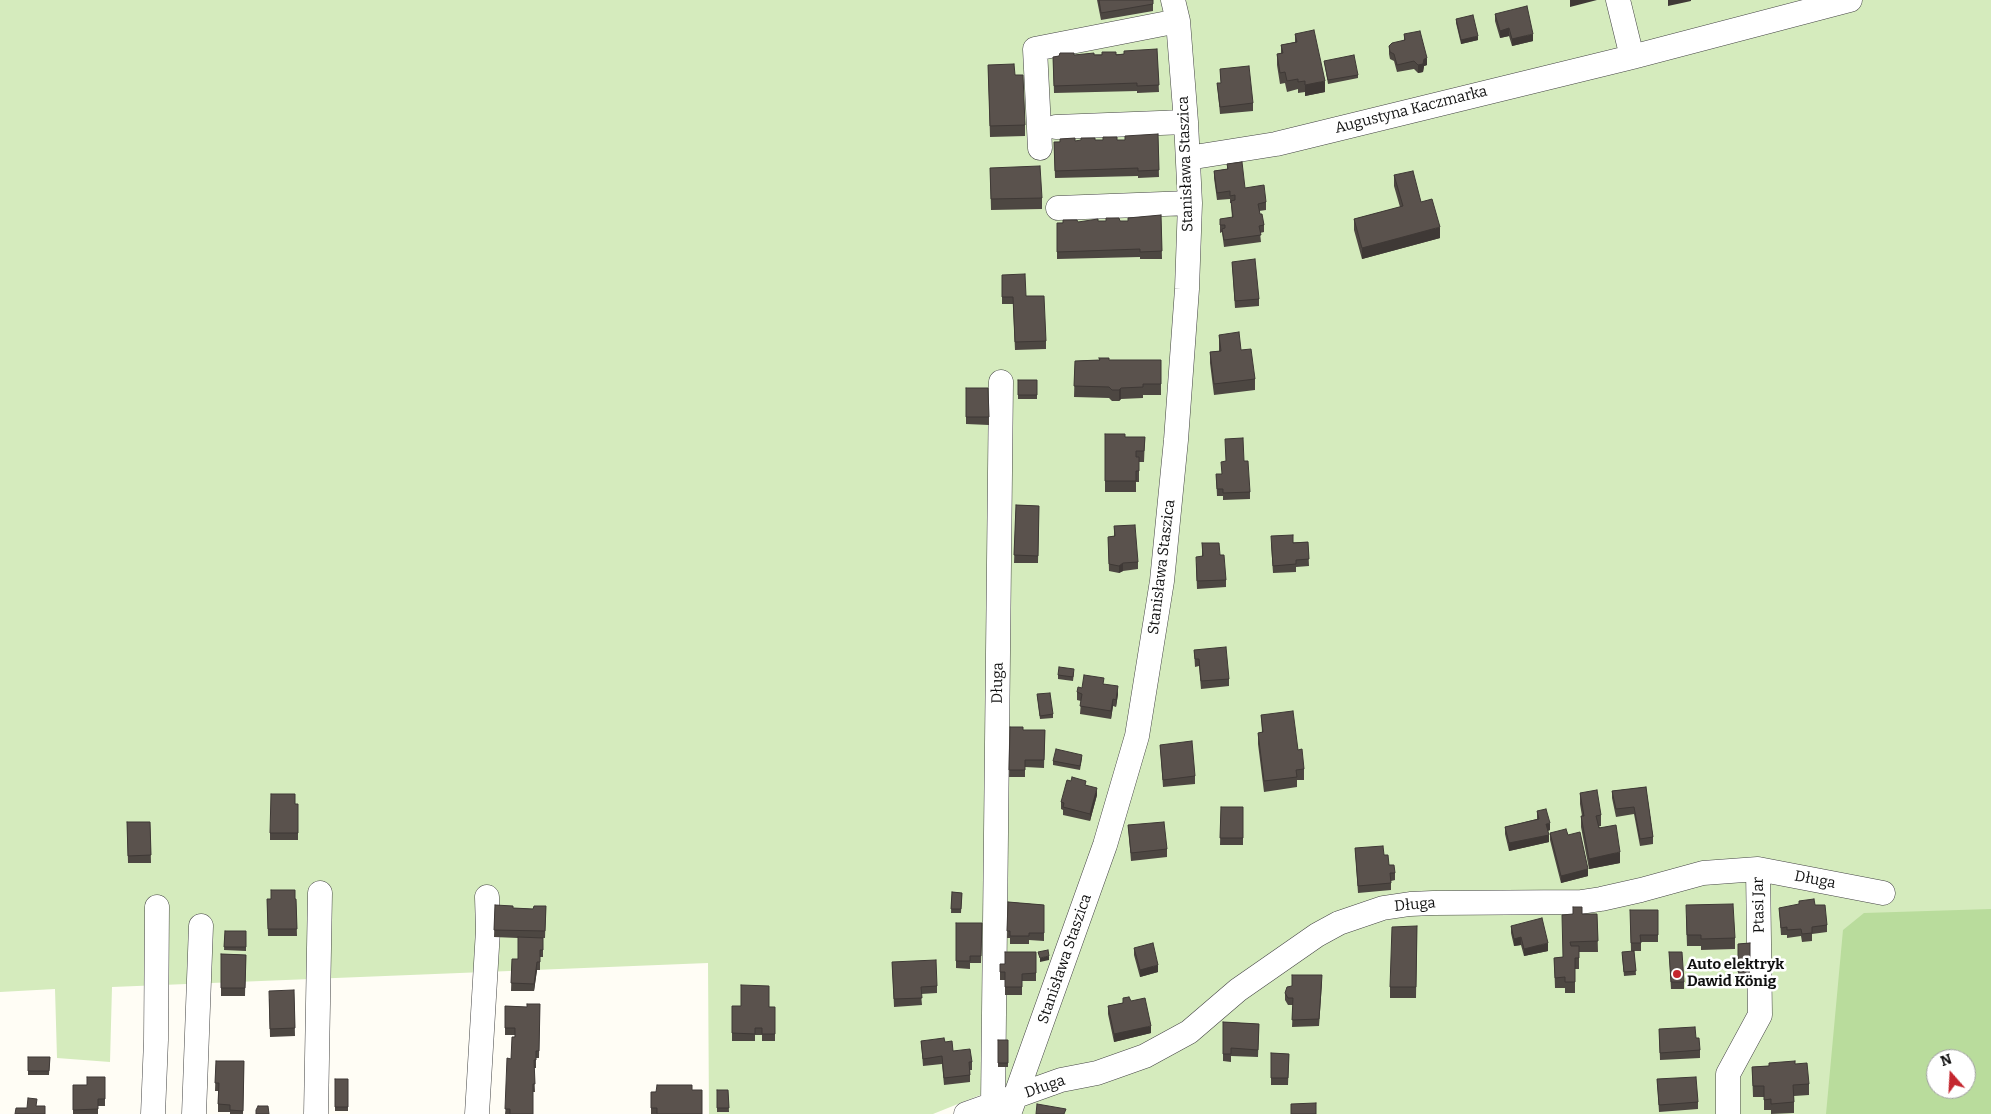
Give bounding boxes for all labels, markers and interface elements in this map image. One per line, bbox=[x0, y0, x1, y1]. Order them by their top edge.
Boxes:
street label: Augustyna Kaczmarka bbox=[1333, 82, 1489, 138]
street label: Stanisława Staszica bbox=[1175, 96, 1197, 232]
street label: Stanisława Staszica bbox=[1145, 498, 1179, 636]
street label: Długa bbox=[989, 662, 1007, 704]
street label: Długa bbox=[1793, 867, 1837, 893]
street label: Ptasi Jar bbox=[1750, 877, 1768, 933]
street label: Stanisława Staszica bbox=[1034, 892, 1096, 1026]
street label: Długa bbox=[1394, 894, 1436, 916]
place label: Auto elektryk Dawid König bbox=[1687, 956, 1784, 991]
marker: Auto elektryk Dawid König bbox=[1671, 968, 1683, 980]
north arrow bbox=[1926, 1049, 1976, 1099]
text: N bbox=[1938, 1050, 1954, 1070]
street label: Długa bbox=[1022, 1072, 1068, 1102]

